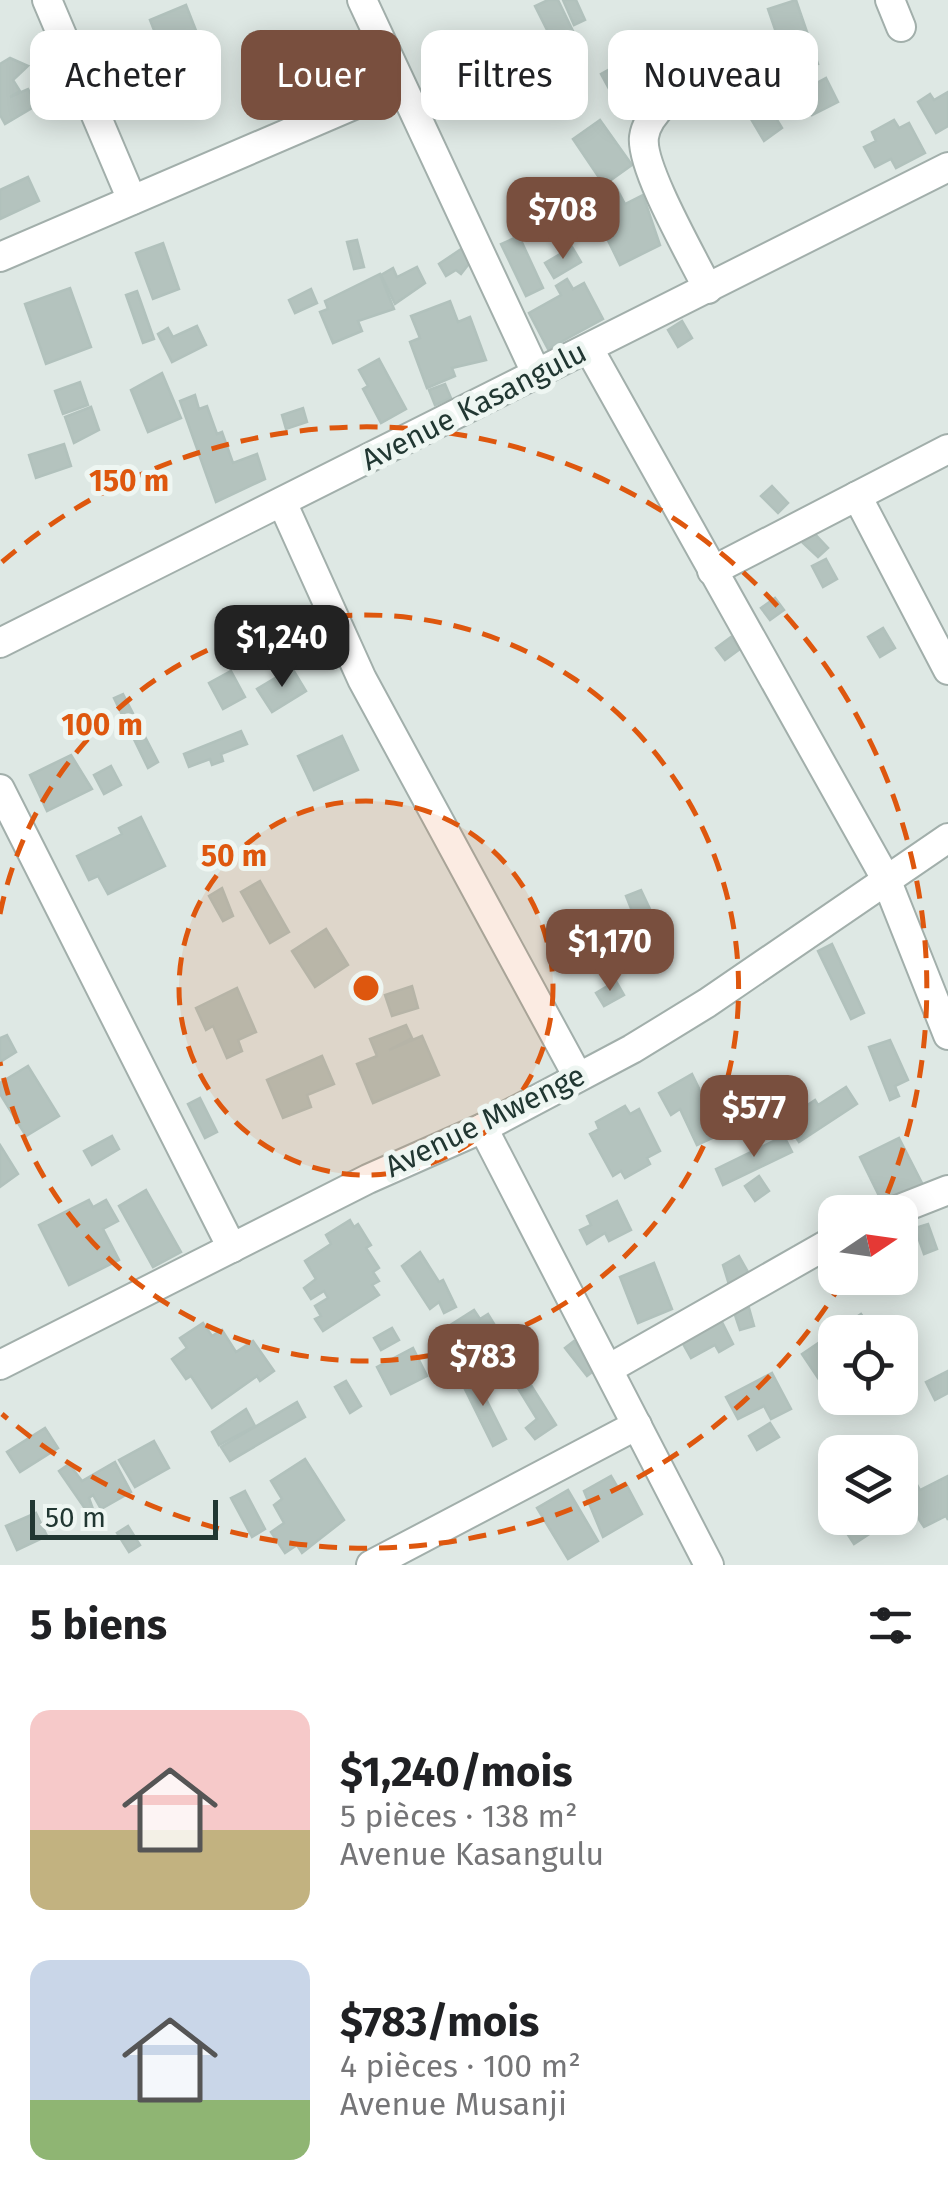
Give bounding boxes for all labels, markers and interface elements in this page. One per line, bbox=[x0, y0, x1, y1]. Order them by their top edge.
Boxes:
chip: Acheter bbox=[30, 30, 221, 120]
chip: Louer bbox=[241, 30, 401, 120]
chip: Filtres bbox=[421, 30, 588, 120]
chip: Nouveau bbox=[608, 30, 818, 120]
pin: $708 bbox=[504, 177, 622, 262]
text: $708 bbox=[529, 190, 597, 228]
street label: Avenue Kasangulu bbox=[356, 334, 592, 478]
text: 150 m bbox=[89, 463, 169, 499]
pin: $1,240 bbox=[201, 605, 363, 690]
text: $1,240 bbox=[236, 618, 328, 656]
text: 100 m bbox=[61, 707, 143, 743]
text: 50 m bbox=[201, 838, 267, 874]
pin: $1,170 bbox=[529, 909, 691, 994]
text: $1,170 bbox=[568, 922, 652, 960]
centre of rings bbox=[348, 970, 384, 1006]
street label: Avenue Mwenge bbox=[379, 1057, 591, 1185]
pin: $577 bbox=[695, 1075, 813, 1160]
text: $577 bbox=[722, 1088, 786, 1126]
north arrow bbox=[818, 1195, 918, 1295]
map controls bbox=[818, 1195, 918, 1535]
button: locate bbox=[818, 1315, 918, 1415]
pin: $783 bbox=[424, 1324, 542, 1409]
text: $783 bbox=[450, 1337, 516, 1375]
button: layers bbox=[818, 1435, 918, 1535]
scale bar bbox=[30, 1495, 218, 1540]
text: 50 m bbox=[45, 1501, 106, 1534]
icon: filters bbox=[863, 1598, 918, 1653]
text: 5 biens bbox=[30, 1600, 167, 1650]
text: $1,240/mois bbox=[340, 1747, 573, 1797]
icon: home bbox=[110, 1750, 230, 1870]
text: 5 pièces · 138 m² bbox=[340, 1797, 578, 1835]
text: Avenue Kasangulu bbox=[340, 1835, 604, 1873]
text: $783/mois bbox=[340, 1997, 539, 2047]
icon: home bbox=[110, 2000, 230, 2120]
text: 4 pièces · 100 m² bbox=[340, 2047, 581, 2085]
text: Avenue Musanji bbox=[340, 2085, 567, 2123]

